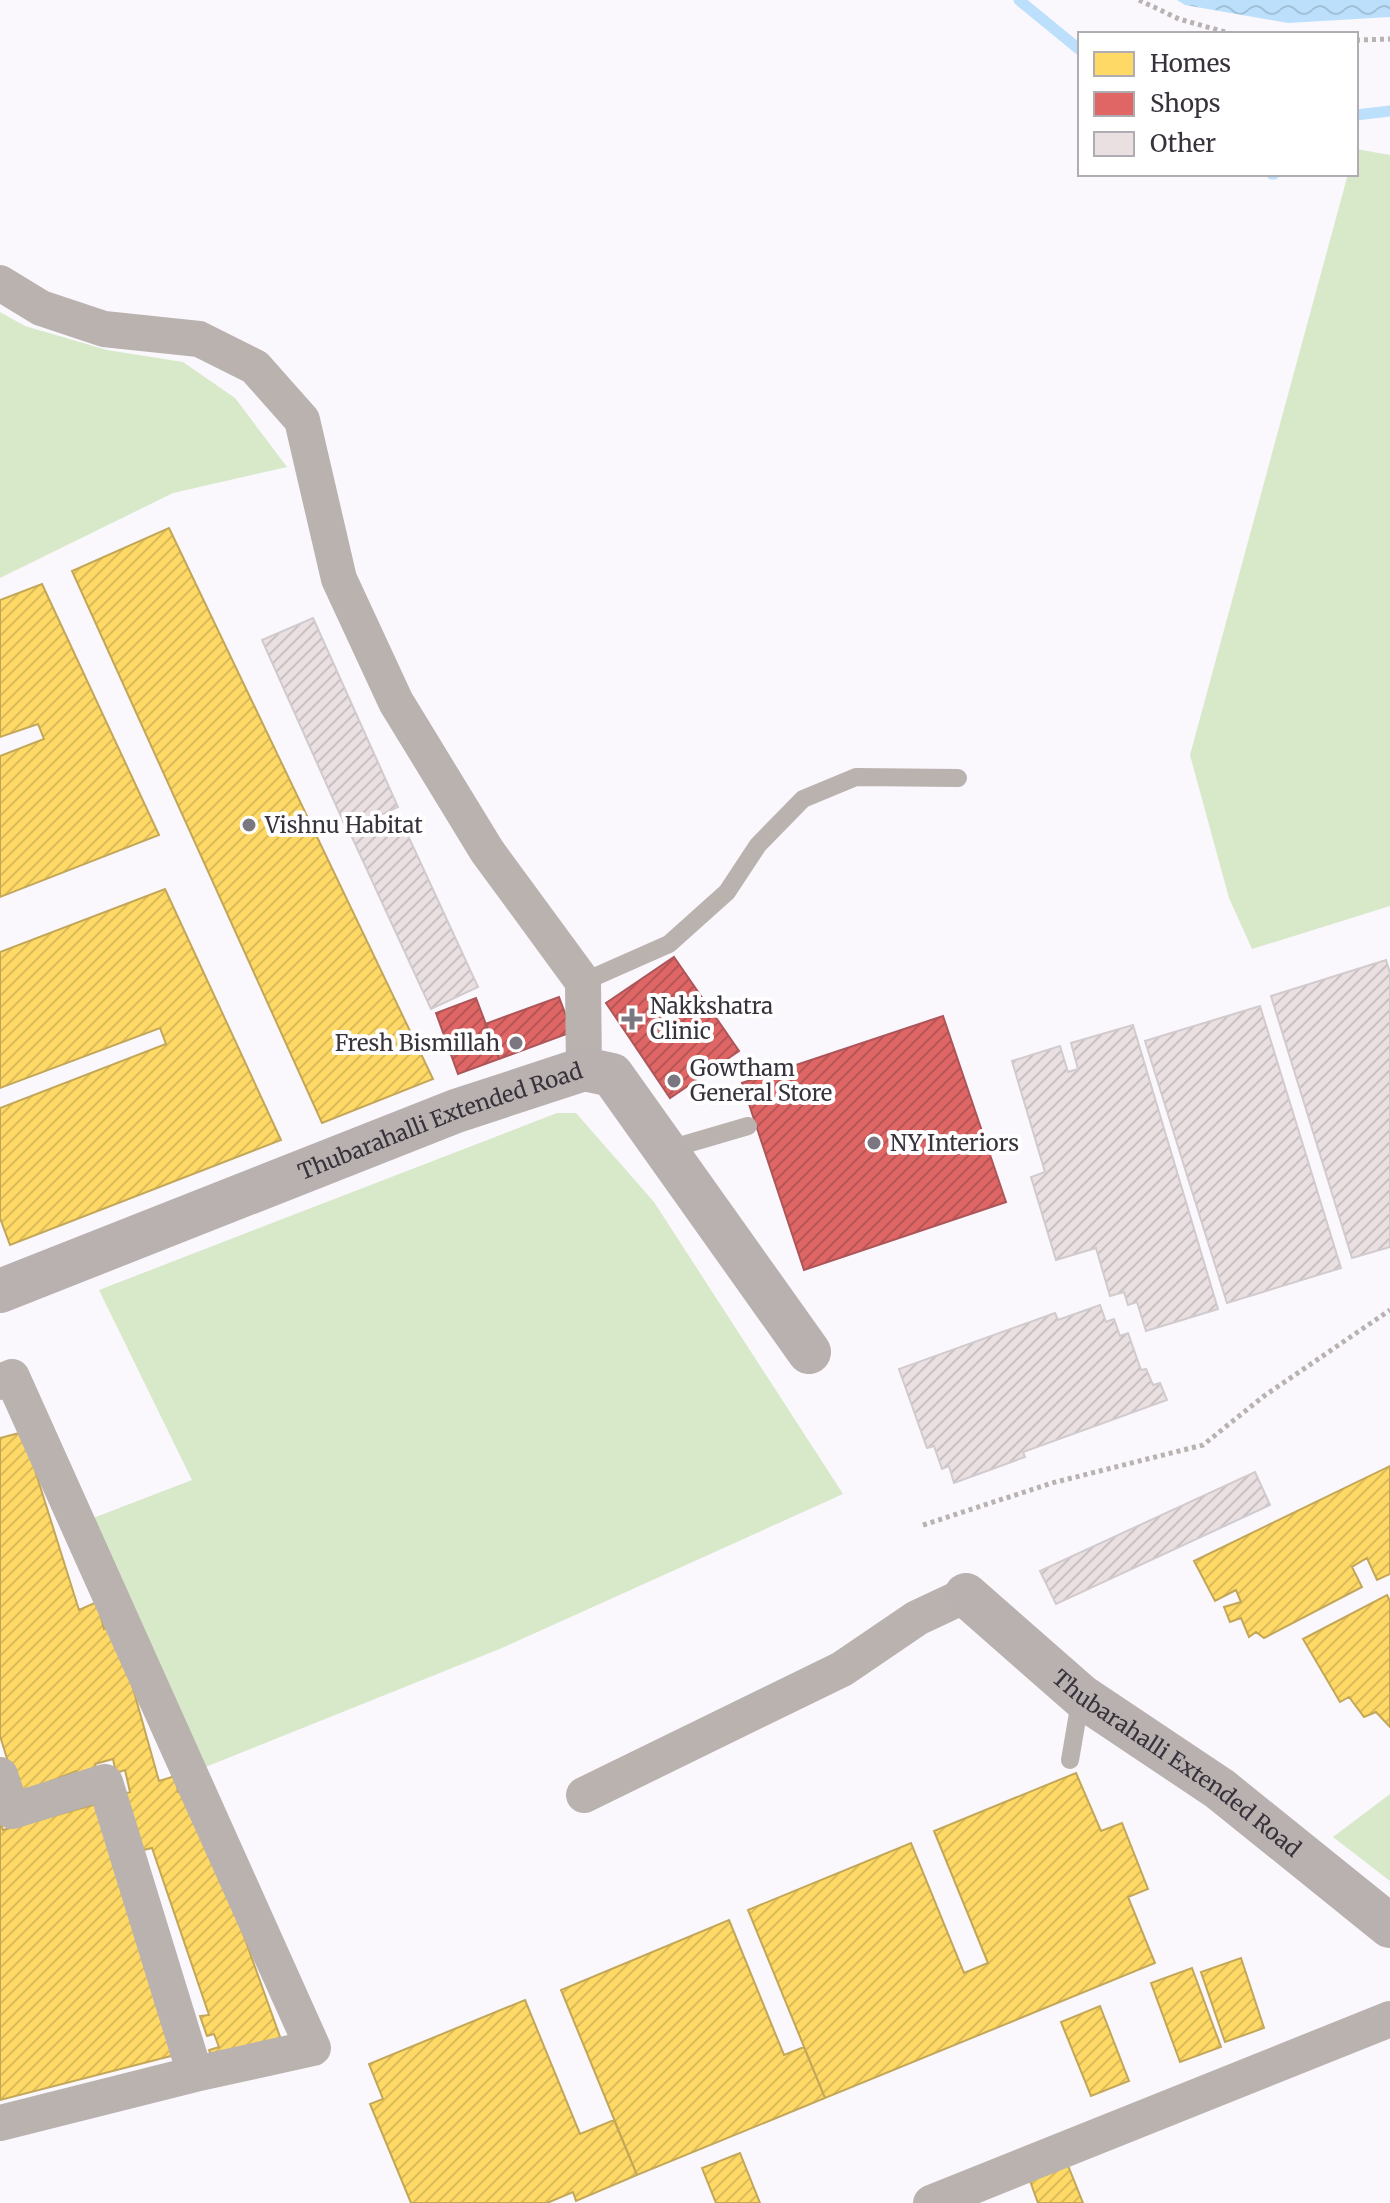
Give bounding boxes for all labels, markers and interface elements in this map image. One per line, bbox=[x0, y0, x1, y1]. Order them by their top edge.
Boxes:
legend bbox=[1078, 32, 1358, 176]
text: Homes bbox=[1150, 48, 1231, 79]
text: Shops bbox=[1150, 88, 1221, 119]
text: Other bbox=[1150, 128, 1216, 159]
place label: Vishnu Habitat bbox=[264, 811, 423, 839]
marker: Vishnu Habitat bbox=[240, 816, 258, 834]
place label: Nakkshatra Clinic bbox=[650, 992, 773, 1045]
marker: Nakkshatra Clinic bbox=[621, 1008, 643, 1030]
place label: Fresh Bismillah bbox=[335, 1029, 500, 1057]
marker: Fresh Bismillah bbox=[507, 1034, 525, 1052]
place label: Gowtham General Store bbox=[690, 1054, 832, 1107]
street label: Thubarahalli Extended Road bbox=[294, 1057, 586, 1186]
marker: Gowtham General Store bbox=[665, 1072, 683, 1090]
place label: NY Interiors bbox=[890, 1129, 1019, 1157]
marker: NY Interiors bbox=[865, 1134, 883, 1152]
street label: Thubarahalli Extended Road bbox=[1047, 1663, 1307, 1863]

